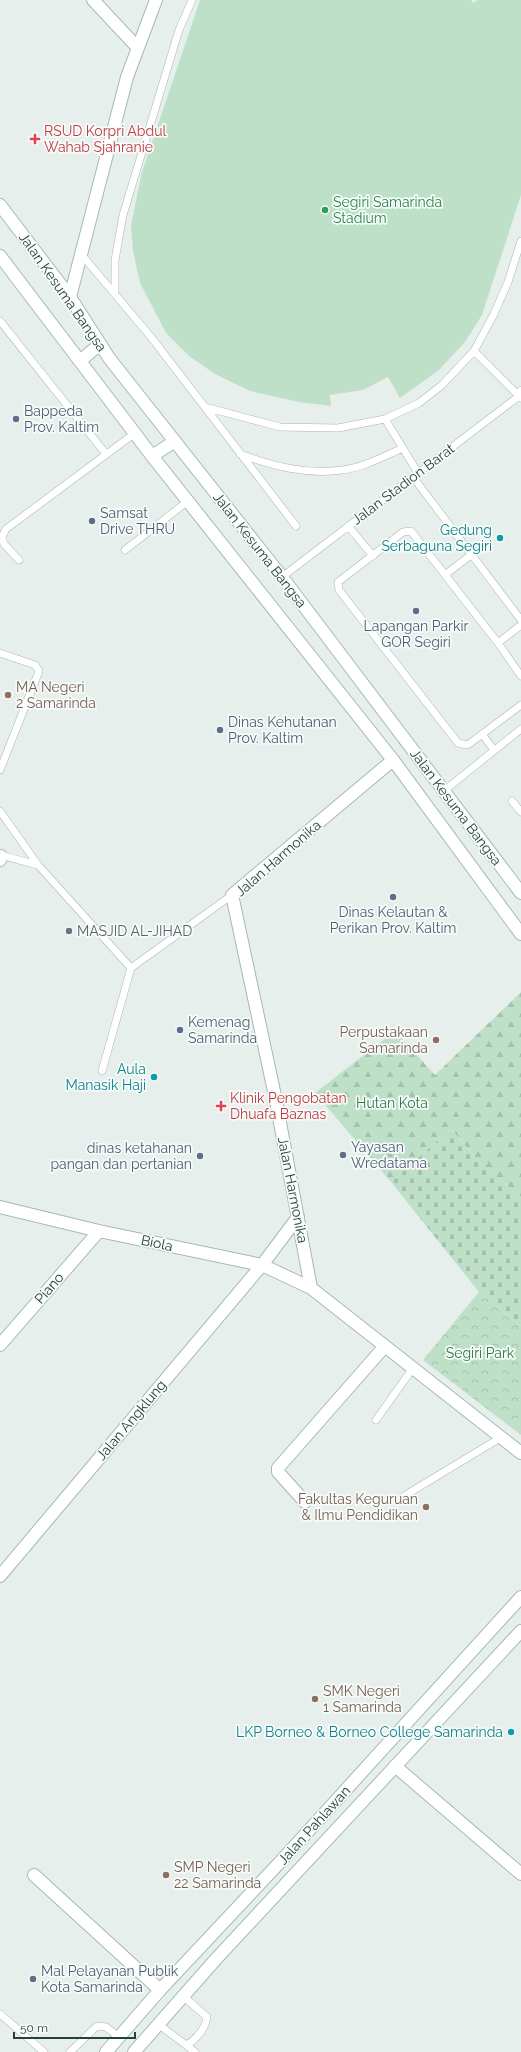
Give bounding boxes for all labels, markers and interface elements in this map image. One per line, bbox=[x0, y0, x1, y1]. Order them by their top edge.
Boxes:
place label: RSUD Korpri Abdul Wahab Sjahranie bbox=[44, 123, 166, 155]
marker: RSUD Korpri Abdul Wahab Sjahranie bbox=[29, 133, 41, 145]
place label: Segiri Samarinda Stadium bbox=[333, 194, 442, 226]
marker: Segiri Samarinda Stadium bbox=[320, 205, 330, 215]
street label: Jalan Kesuma Bangsa bbox=[16, 229, 110, 355]
place label: Bappeda Prov. Kaltim bbox=[24, 403, 99, 435]
marker: Bappeda Prov. Kaltim bbox=[11, 414, 21, 424]
street label: Jalan Stadion Barat bbox=[349, 440, 458, 528]
street label: Jalan Kesuma Bangsa bbox=[210, 489, 310, 611]
place label: Samsat Drive THRU bbox=[100, 505, 175, 537]
marker: Samsat Drive THRU bbox=[87, 516, 97, 526]
place label: Gedung Serbaguna Segiri bbox=[381, 522, 492, 554]
marker: Gedung Serbaguna Segiri bbox=[495, 533, 505, 543]
marker: Lapangan Parkir GOR Segiri bbox=[411, 606, 421, 616]
place label: Lapangan Parkir GOR Segiri bbox=[364, 618, 468, 650]
place label: MA Negeri 2 Samarinda bbox=[16, 679, 96, 711]
marker: MA Negeri 2 Samarinda bbox=[3, 690, 13, 700]
place label: Dinas Kehutanan Prov. Kaltim bbox=[228, 714, 337, 746]
marker: Dinas Kehutanan Prov. Kaltim bbox=[215, 725, 225, 735]
street label: Jalan Kesuma Bangsa bbox=[407, 746, 505, 868]
street label: Jalan Harmonika bbox=[232, 817, 324, 899]
marker: Dinas Kelautan & Perikan Prov. Kaltim bbox=[388, 892, 398, 902]
place label: Dinas Kelautan & Perikan Prov. Kaltim bbox=[330, 904, 456, 936]
place label: MASJID AL-JIHAD bbox=[77, 923, 192, 939]
marker: MASJID AL-JIHAD bbox=[64, 926, 74, 936]
place label: Kemenag Samarinda bbox=[188, 1014, 257, 1046]
place label: Perpustakaan Samarinda bbox=[339, 1024, 428, 1056]
marker: Kemenag Samarinda bbox=[175, 1025, 185, 1035]
marker: Perpustakaan Samarinda bbox=[431, 1035, 441, 1045]
place label: Aula Manasik Haji bbox=[65, 1061, 146, 1093]
marker: Aula Manasik Haji bbox=[149, 1072, 159, 1082]
place label: Klinik Pengobatan Dhuafa Baznas bbox=[230, 1090, 347, 1122]
park label: Hutan Kota bbox=[356, 1095, 428, 1111]
marker: Klinik Pengobatan Dhuafa Baznas bbox=[215, 1100, 227, 1112]
street label: Jalan Harmonika bbox=[275, 1136, 311, 1244]
place label: Yayasan Wredatama bbox=[351, 1139, 427, 1171]
place label: dinas ketahanan pangan dan pertanian bbox=[50, 1140, 192, 1172]
marker: Yayasan Wredatama bbox=[338, 1150, 348, 1160]
marker: dinas ketahanan pangan dan pertanian bbox=[195, 1151, 205, 1161]
street label: Biola bbox=[140, 1232, 174, 1254]
street label: Piano bbox=[31, 1269, 67, 1307]
park label: Segiri Park bbox=[446, 1345, 515, 1361]
street label: Jalan Angklung bbox=[93, 1377, 169, 1463]
place label: Fakultas Keguruan & Ilmu Pendidikan bbox=[298, 1491, 418, 1523]
marker: Fakultas Keguruan & Ilmu Pendidikan bbox=[421, 1502, 431, 1512]
place label: SMK Negeri 1 Samarinda bbox=[323, 1683, 402, 1715]
marker: SMK Negeri 1 Samarinda bbox=[310, 1694, 320, 1704]
place label: LKP Borneo & Borneo College Samarinda bbox=[236, 1724, 503, 1740]
marker: LKP Borneo & Borneo College Samarinda bbox=[506, 1727, 516, 1737]
street label: Jalan Pahlawan bbox=[275, 1782, 353, 1868]
place label: SMP Negeri 22 Samarinda bbox=[174, 1859, 261, 1891]
marker: SMP Negeri 22 Samarinda bbox=[161, 1870, 171, 1880]
place label: Mal Pelayanan Publik Kota Samarinda bbox=[41, 1963, 179, 1995]
marker: Mal Pelayanan Publik Kota Samarinda bbox=[28, 1974, 38, 1984]
scale bar bbox=[14, 2014, 135, 2040]
text: 50 m bbox=[20, 2021, 48, 2035]

